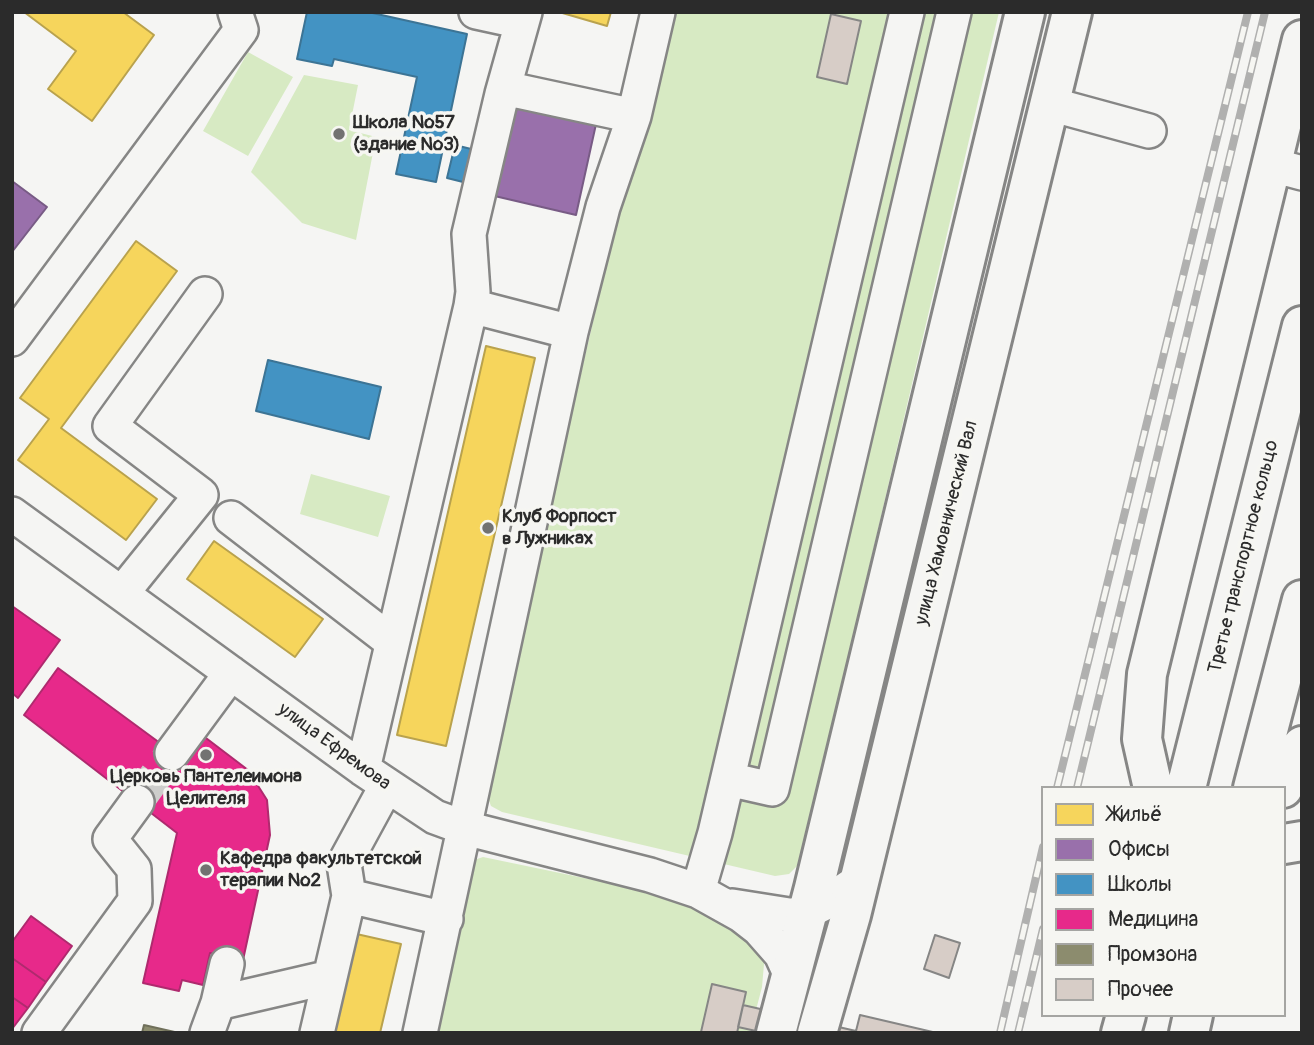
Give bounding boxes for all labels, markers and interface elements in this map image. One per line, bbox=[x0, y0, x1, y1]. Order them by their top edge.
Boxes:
place label: Школа №57 (здание №3) bbox=[353, 112, 460, 156]
marker: Школа №57 (здание №3) bbox=[331, 126, 347, 142]
street label: улица Хамовнический Вал bbox=[911, 418, 983, 628]
street label: Третье транспортное кольцо bbox=[1204, 438, 1284, 676]
place label: Клуб Форпост в Лужниках bbox=[502, 506, 617, 550]
marker: Клуб Форпост в Лужниках bbox=[480, 520, 496, 536]
street label: улица Ефремова bbox=[273, 698, 395, 796]
marker: Церковь Пантелеимона Целителя bbox=[198, 747, 214, 763]
place label: Церковь Пантелеимона Целителя bbox=[110, 766, 302, 810]
legend bbox=[1041, 786, 1286, 1017]
text: Жильё bbox=[1108, 801, 1162, 828]
text: Офисы bbox=[1108, 836, 1170, 863]
place label: Кафедра факультетской терапии №2 bbox=[220, 848, 422, 892]
marker: Кафедра факультетской терапии №2 bbox=[198, 862, 214, 878]
text: Школы bbox=[1108, 871, 1172, 898]
text: Медицина bbox=[1108, 906, 1198, 933]
text: Промзона bbox=[1108, 941, 1197, 968]
text: Прочее bbox=[1108, 976, 1173, 1003]

